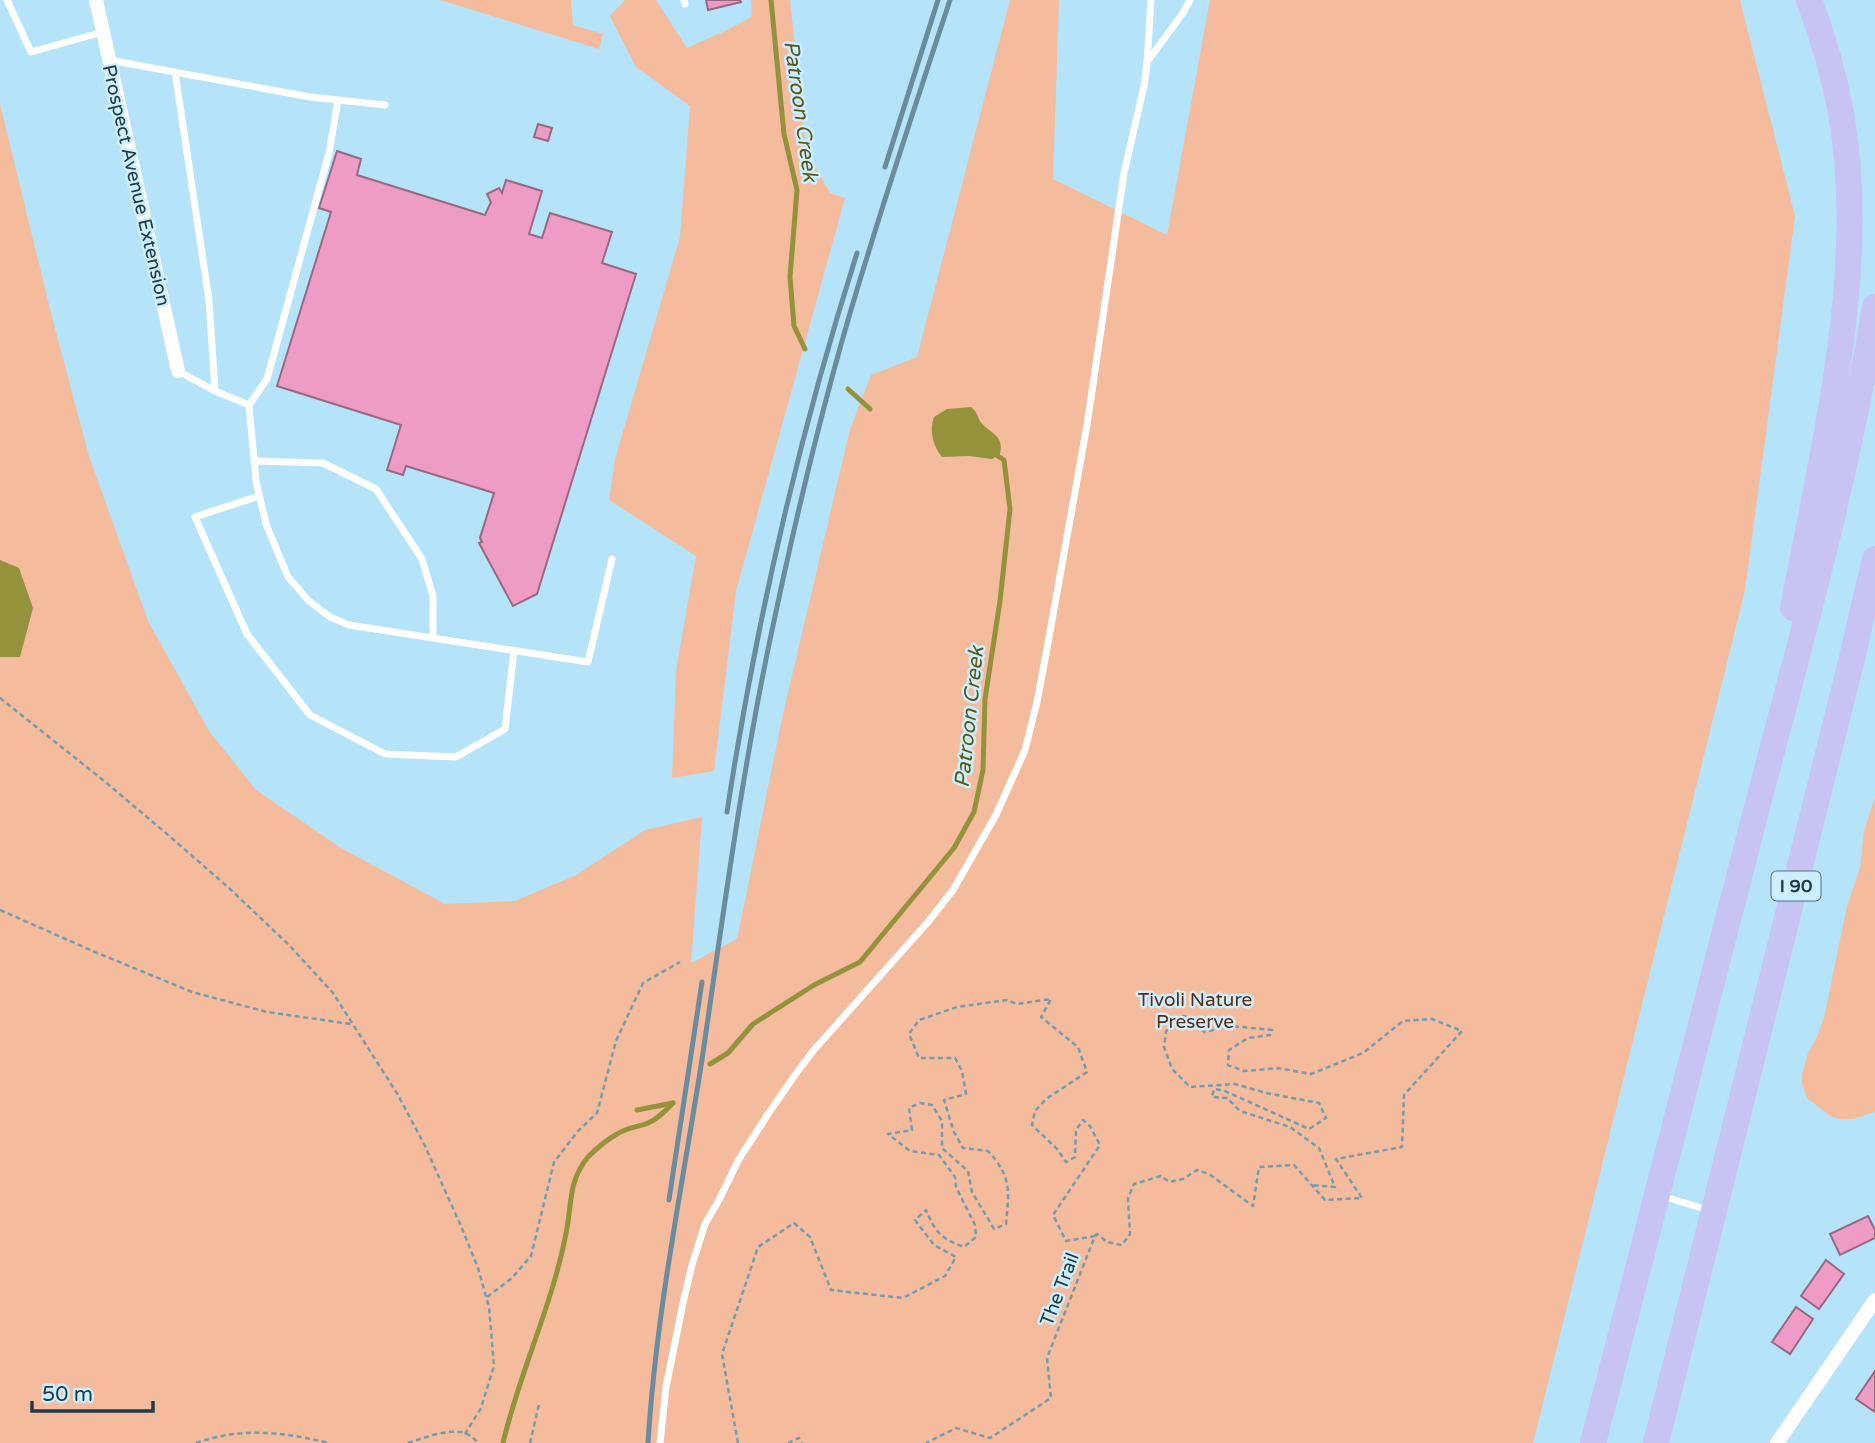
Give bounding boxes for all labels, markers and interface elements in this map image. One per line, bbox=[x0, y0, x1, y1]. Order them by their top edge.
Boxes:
water label: Patroon Creek bbox=[778, 39, 823, 185]
street label: Prospect Avenue Extension bbox=[98, 62, 175, 308]
water label: Patroon Creek bbox=[950, 644, 990, 789]
road number: I 90 bbox=[1772, 872, 1820, 900]
park label: Tivoli Nature Preserve bbox=[1138, 989, 1252, 1033]
street label: The Trail bbox=[1036, 1250, 1084, 1329]
scale bar bbox=[32, 1370, 152, 1414]
text: 50 m bbox=[42, 1382, 93, 1407]

